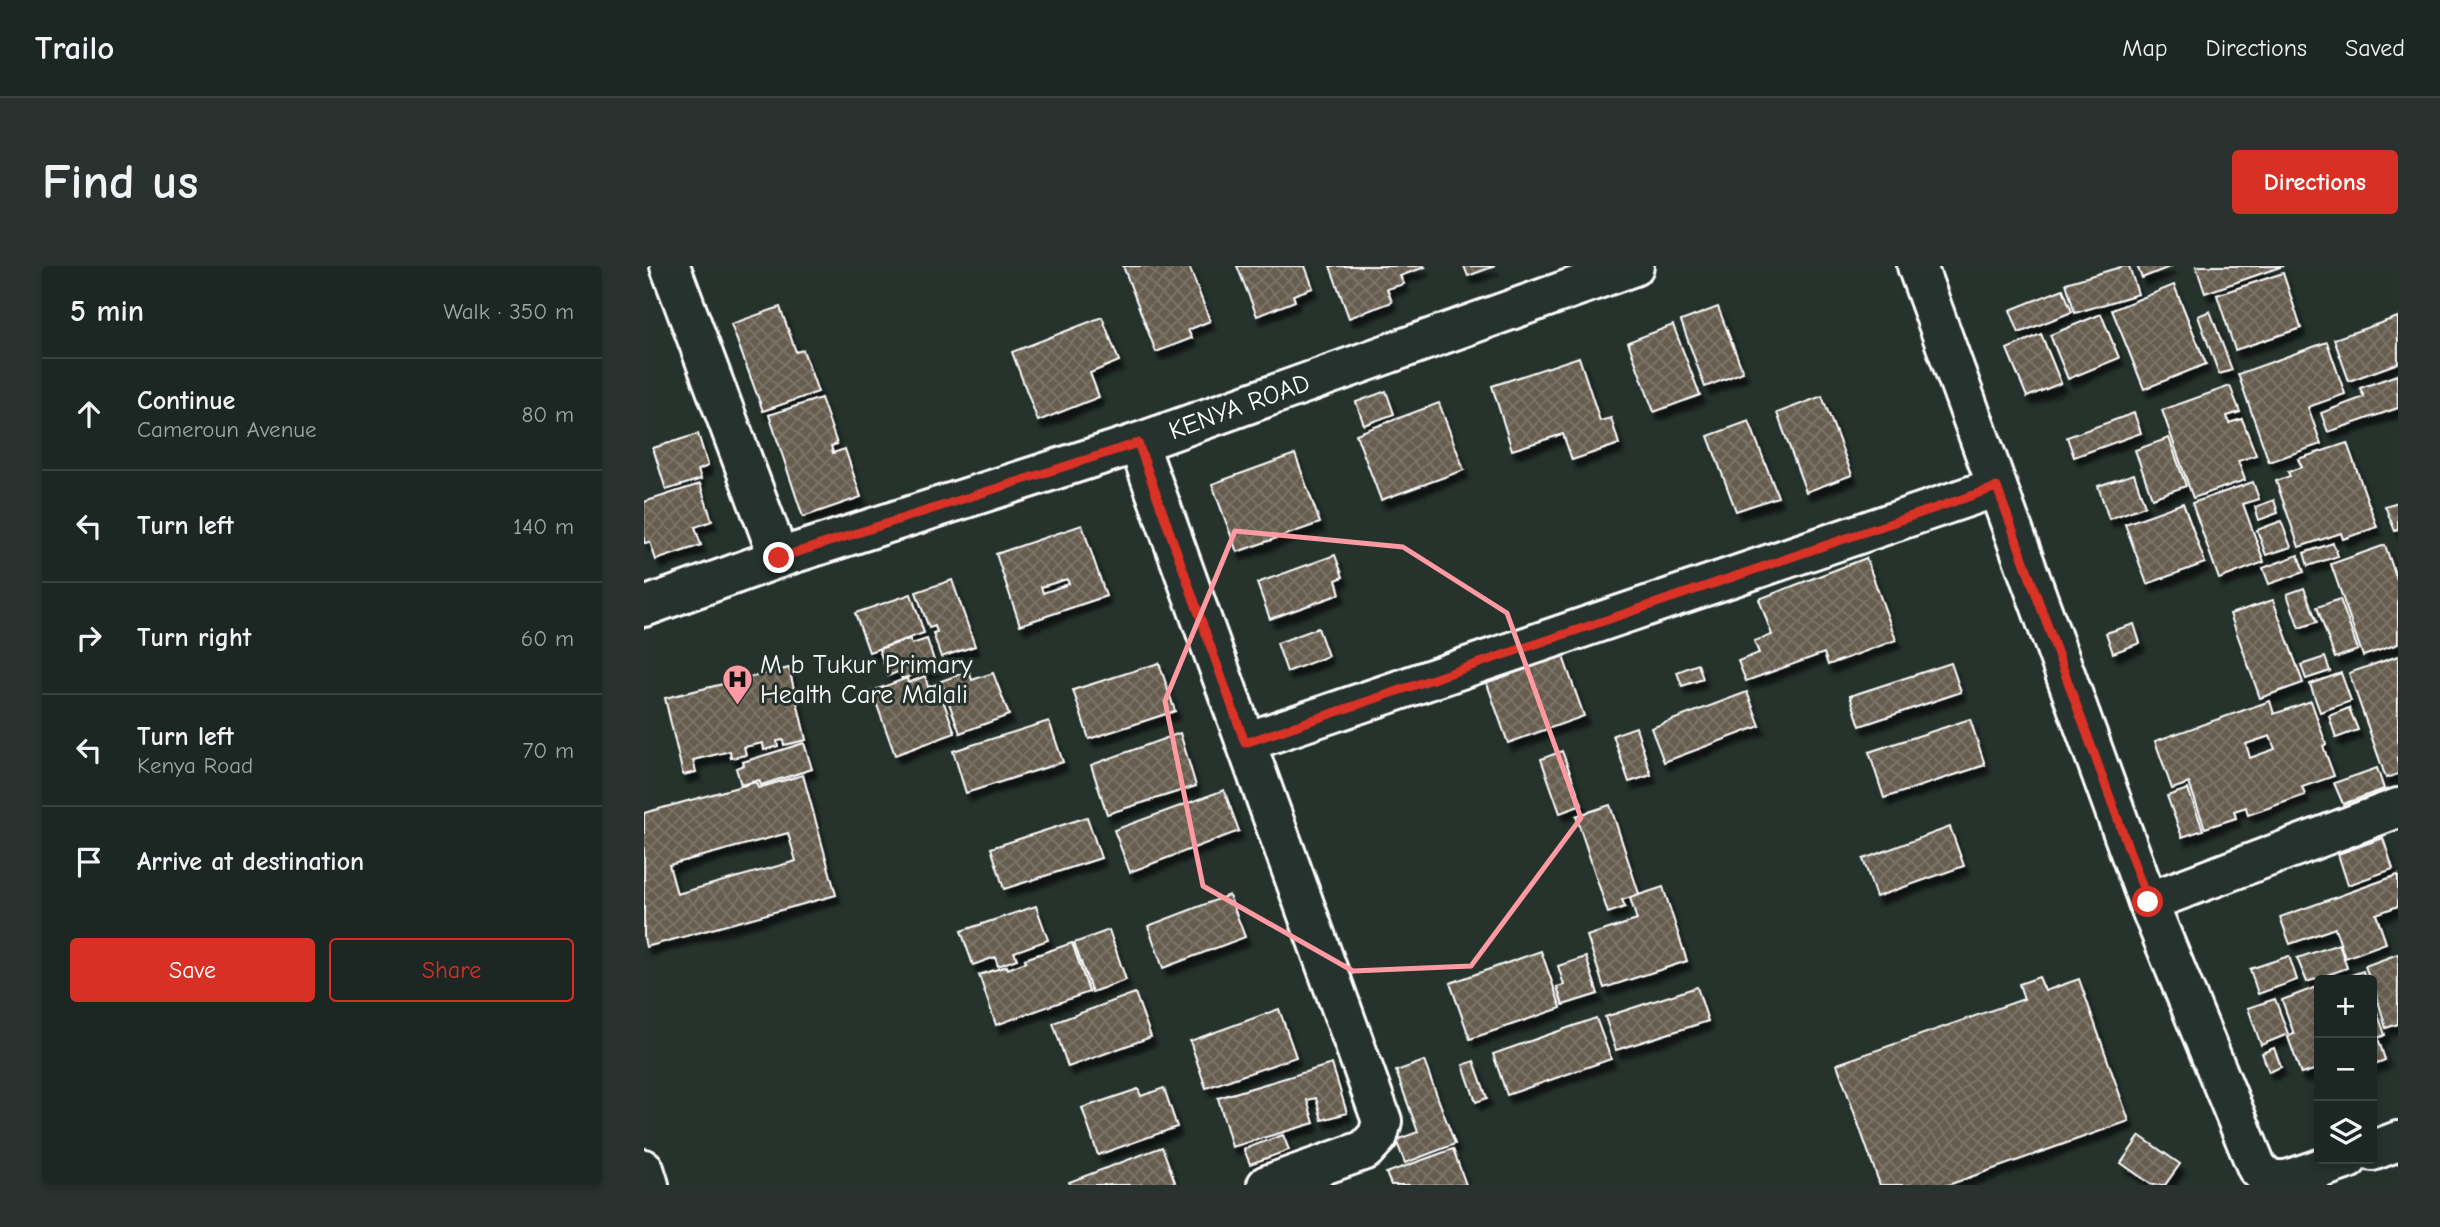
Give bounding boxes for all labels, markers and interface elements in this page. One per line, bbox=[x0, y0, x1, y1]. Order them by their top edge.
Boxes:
text: Trailo bbox=[35, 29, 114, 67]
text: Map bbox=[2122, 34, 2168, 62]
text: Directions bbox=[2206, 34, 2307, 62]
text: Saved bbox=[2345, 34, 2405, 62]
button: Directions bbox=[2232, 150, 2398, 214]
text: Find us bbox=[42, 154, 198, 210]
text: 5 min bbox=[70, 294, 144, 329]
text: Walk · 350 m bbox=[443, 298, 574, 325]
street label: KENYA ROAD bbox=[1165, 368, 1314, 446]
text: Continue bbox=[137, 386, 235, 416]
icon: ahead bbox=[70, 395, 108, 433]
text: 80 m bbox=[521, 401, 574, 428]
text: Cameroun Avenue bbox=[137, 416, 317, 443]
icon: left bbox=[70, 507, 108, 545]
text: Turn left bbox=[137, 511, 234, 541]
text: 140 m bbox=[513, 513, 574, 540]
route end bbox=[763, 542, 794, 573]
icon: right bbox=[70, 619, 108, 657]
text: Turn right bbox=[137, 623, 251, 653]
text: 60 m bbox=[521, 625, 574, 652]
place label: M b Tukur Primary Health Care Malali bbox=[760, 650, 973, 710]
hospital icon: M b Tukur Primary Health Care Malali bbox=[720, 662, 754, 706]
text: Turn left bbox=[137, 722, 234, 752]
icon: left bbox=[70, 731, 108, 769]
text: 70 m bbox=[522, 737, 574, 764]
text: Kenya Road bbox=[137, 752, 253, 779]
icon: arrive bbox=[70, 843, 108, 881]
text: Arrive at destination bbox=[137, 847, 364, 877]
route start bbox=[2132, 886, 2163, 917]
button: Save bbox=[70, 938, 315, 1002]
button: Share bbox=[329, 938, 574, 1002]
map controls bbox=[2314, 975, 2377, 1164]
button: + bbox=[2314, 975, 2377, 1038]
button: − bbox=[2314, 1038, 2377, 1101]
button: layers bbox=[2314, 1101, 2377, 1164]

